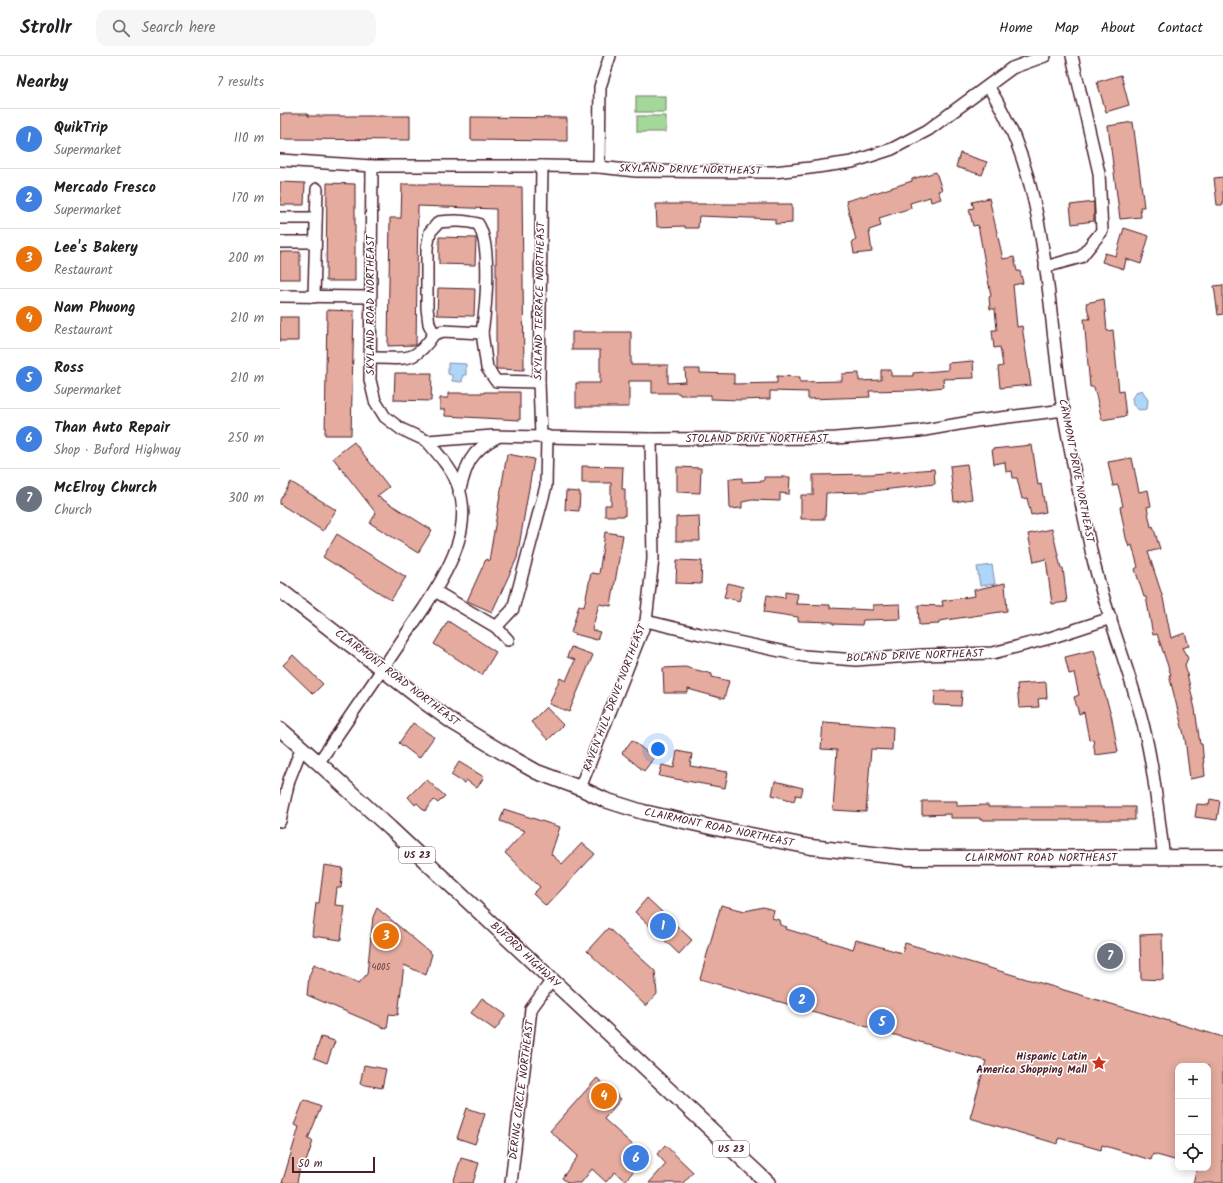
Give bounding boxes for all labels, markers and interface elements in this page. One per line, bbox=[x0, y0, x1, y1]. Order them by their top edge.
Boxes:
search box bbox=[96, 10, 376, 46]
text: Strollr bbox=[20, 13, 72, 43]
text: Search here bbox=[142, 16, 216, 40]
icon: search bbox=[110, 17, 132, 39]
text: Home bbox=[999, 17, 1033, 39]
text: Map bbox=[1055, 17, 1079, 39]
text: About bbox=[1101, 17, 1135, 39]
text: Contact bbox=[1157, 17, 1203, 39]
text: Nearby bbox=[16, 69, 68, 96]
text: 7 results bbox=[217, 72, 264, 93]
text: QuikTrip bbox=[54, 116, 108, 140]
text: 1 bbox=[27, 128, 31, 149]
text: 110 m bbox=[234, 128, 264, 149]
text: Supermarket bbox=[54, 140, 121, 161]
street label: SKYLAND DRIVE NORTHEAST bbox=[619, 160, 763, 180]
text: Mercado Fresco bbox=[54, 176, 156, 200]
text: 2 bbox=[25, 188, 33, 209]
text: 170 m bbox=[232, 188, 264, 209]
text: Supermarket bbox=[54, 200, 121, 221]
street label: SKYLAND TERRACE NORTHEAST bbox=[530, 221, 550, 380]
street label: SKYLAND ROAD NORTHEAST bbox=[362, 234, 380, 375]
text: Lee's Bakery bbox=[54, 236, 138, 260]
text: 3 bbox=[25, 248, 33, 269]
text: 200 m bbox=[228, 248, 264, 269]
text: Restaurant bbox=[54, 260, 113, 281]
text: Nam Phuong bbox=[54, 296, 136, 320]
text: 4 bbox=[25, 308, 33, 329]
text: 210 m bbox=[230, 308, 264, 329]
text: Restaurant bbox=[54, 320, 113, 341]
text: Ross bbox=[54, 356, 84, 380]
text: 5 bbox=[26, 368, 32, 389]
text: 210 m bbox=[230, 368, 264, 389]
text: Supermarket bbox=[54, 380, 121, 401]
street label: CANMONT DRIVE NORTHEAST bbox=[1053, 398, 1099, 546]
text: Than Auto Repair bbox=[54, 416, 170, 440]
text: 6 bbox=[25, 428, 33, 449]
text: 250 m bbox=[227, 428, 264, 449]
street label: STOLAND DRIVE NORTHEAST bbox=[686, 430, 829, 448]
text: Shop · Buford Highway bbox=[54, 440, 181, 461]
text: McElroy Church bbox=[54, 476, 157, 500]
text: 7 bbox=[26, 488, 32, 509]
text: 300 m bbox=[228, 488, 264, 509]
text: Church bbox=[54, 500, 92, 521]
street label: RAVEN HILL DRIVE NORTHEAST bbox=[578, 621, 652, 774]
street label: CLAIRMONT ROAD NORTHEAST bbox=[331, 625, 464, 732]
street label: BOLAND DRIVE NORTHEAST bbox=[846, 645, 985, 667]
your location bbox=[648, 739, 668, 759]
street label: CLAIRMONT ROAD NORTHEAST bbox=[643, 803, 796, 853]
road number: US 23 bbox=[399, 847, 435, 863]
street label: CLAIRMONT ROAD NORTHEAST bbox=[965, 849, 1118, 867]
pin: 1 bbox=[650, 911, 676, 941]
street label: BUFORD HIGHWAY bbox=[486, 918, 565, 993]
pin: 3 bbox=[373, 921, 399, 951]
pin: 7 bbox=[1097, 941, 1123, 971]
house number: 4005 bbox=[372, 960, 392, 975]
pin: 2 bbox=[789, 985, 815, 1015]
pin: 5 bbox=[869, 1007, 895, 1037]
street label: DERING CIRCLE NORTHEAST bbox=[505, 1018, 540, 1161]
place label: Hispanic Latin America Shopping Mall bbox=[976, 1048, 1087, 1079]
place icon: Hispanic Latin America Shopping Mall bbox=[1090, 1054, 1108, 1072]
map controls bbox=[1175, 1063, 1211, 1171]
button: + bbox=[1175, 1063, 1211, 1099]
pin: 4 bbox=[591, 1081, 617, 1111]
button: − bbox=[1175, 1099, 1211, 1135]
button: locate bbox=[1175, 1135, 1211, 1171]
road number: US 23 bbox=[713, 1141, 749, 1157]
pin: 6 bbox=[623, 1143, 649, 1173]
scale bar bbox=[292, 1155, 375, 1174]
text: 50 m bbox=[298, 1155, 323, 1173]

